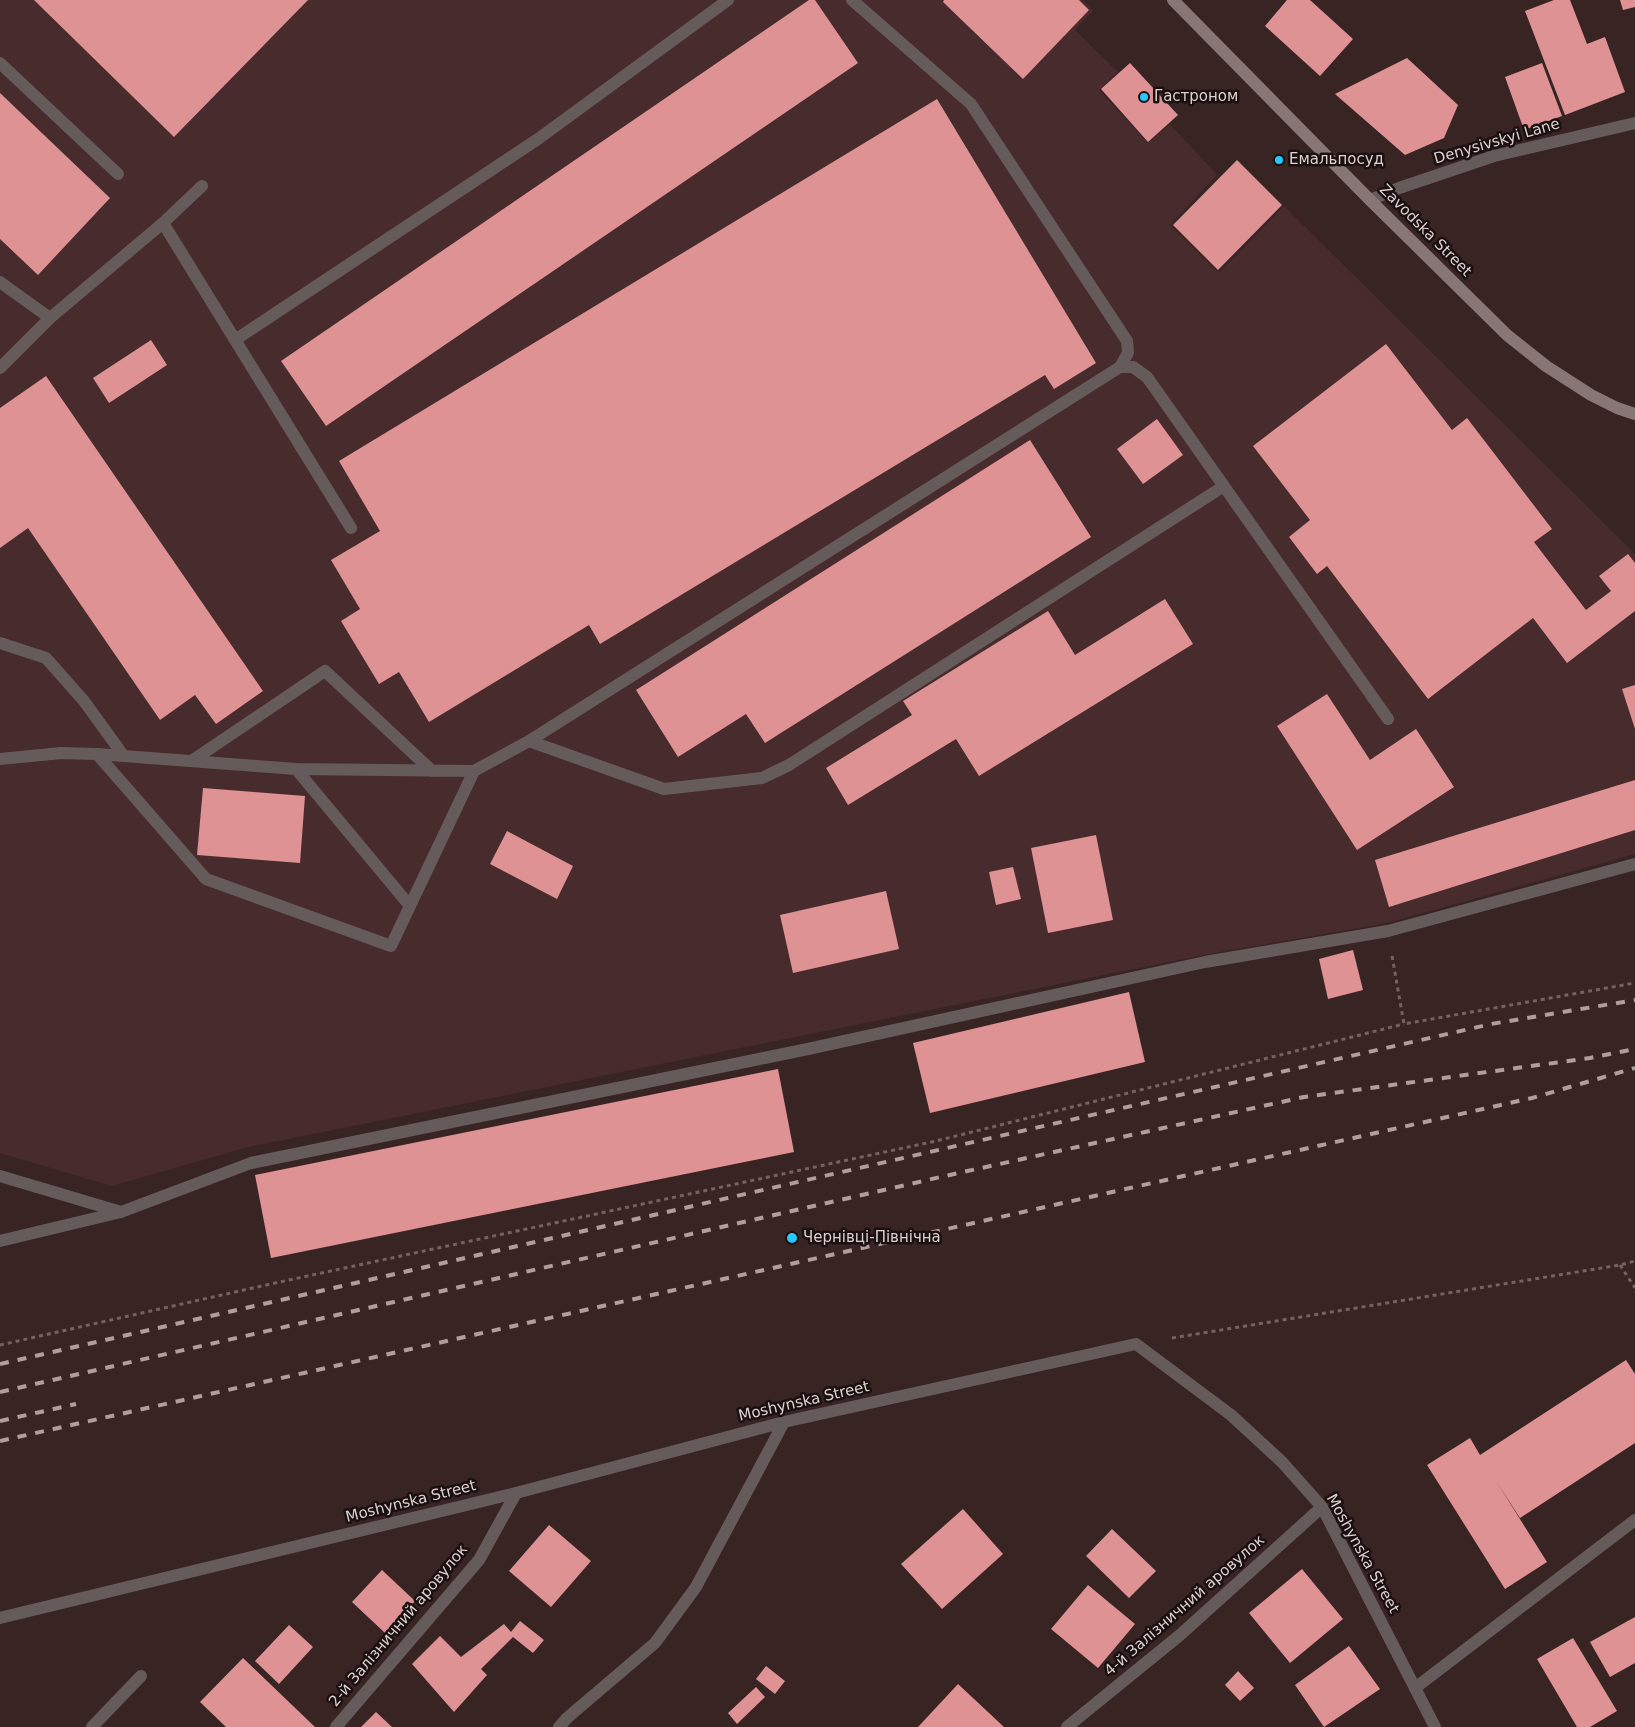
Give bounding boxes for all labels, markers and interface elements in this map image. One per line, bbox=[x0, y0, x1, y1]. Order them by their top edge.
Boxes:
place label: Гастроном bbox=[1154, 88, 1238, 106]
marker: Гастроном bbox=[1138, 91, 1150, 103]
street label: Denysivskyi Lane bbox=[1432, 115, 1562, 169]
place label: Емальпосуд bbox=[1289, 151, 1384, 169]
marker: Емальпосуд bbox=[1273, 154, 1285, 166]
street label: Zavodska Street bbox=[1375, 181, 1475, 281]
place label: Чернівці-Північна bbox=[803, 1229, 941, 1247]
marker: Чернівці-Північна bbox=[785, 1231, 799, 1245]
street label: Moshynska Street bbox=[737, 1378, 871, 1426]
street label: Moshynska Street bbox=[344, 1477, 478, 1527]
street label: Moshynska Street bbox=[1322, 1491, 1402, 1617]
street label: 4-й Залізничний аровулок bbox=[1101, 1532, 1269, 1680]
street label: 2-й Залізничний аровулок bbox=[326, 1541, 472, 1711]

